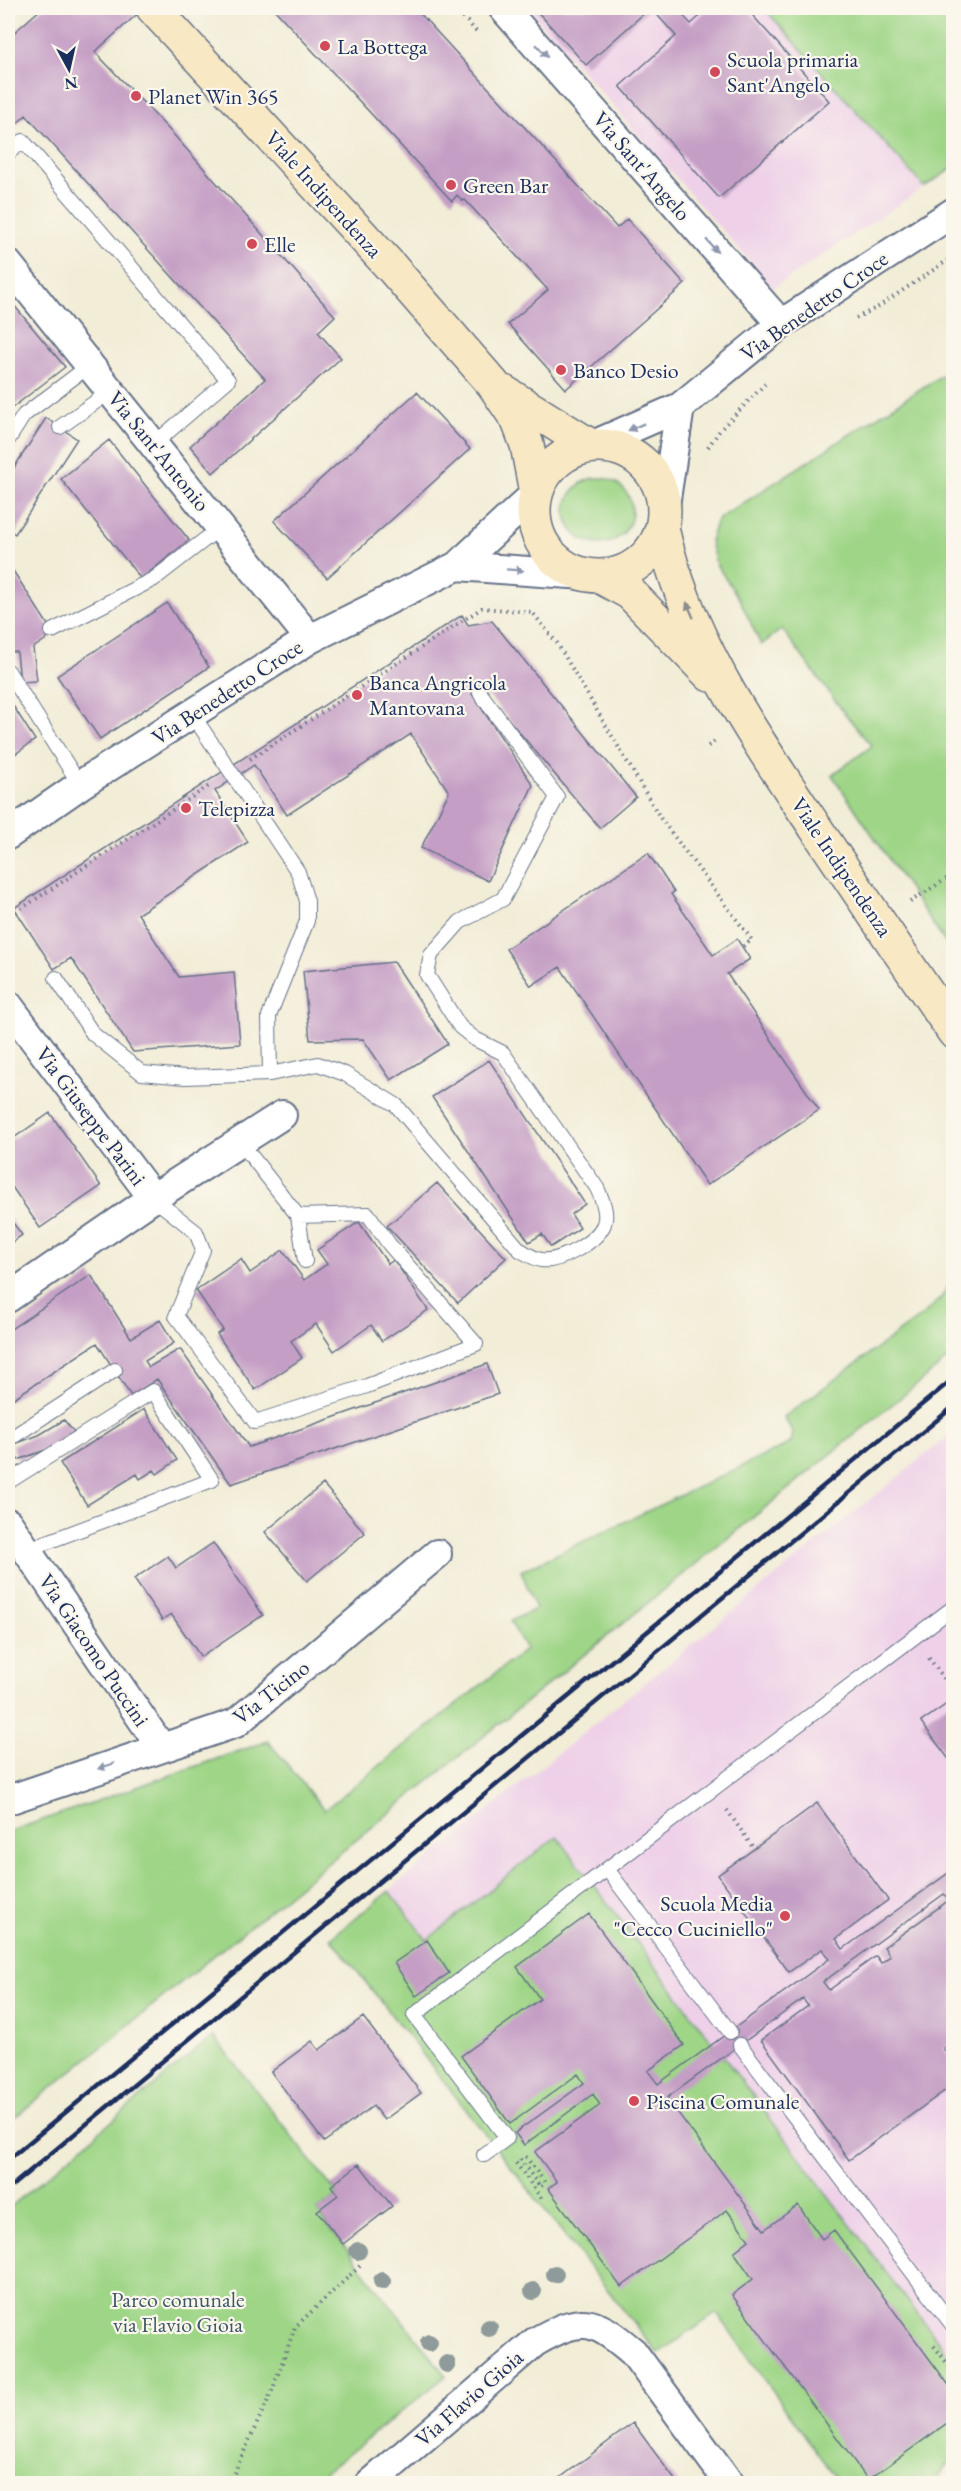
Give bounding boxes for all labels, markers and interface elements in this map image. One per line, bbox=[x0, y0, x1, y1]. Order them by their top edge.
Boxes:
place label: La Bottega bbox=[337, 32, 428, 61]
north arrow bbox=[39, 39, 99, 99]
marker: La Bottega bbox=[318, 39, 332, 53]
one-way arrow bbox=[535, 44, 548, 59]
place label: Scuola primaria Sant'Angelo bbox=[727, 45, 859, 99]
marker: Scuola primaria Sant'Angelo bbox=[708, 65, 722, 79]
text: N bbox=[63, 72, 79, 95]
place label: Planet Win 365 bbox=[148, 82, 279, 111]
marker: Planet Win 365 bbox=[129, 89, 143, 103]
street label: Via Sant'Angelo bbox=[586, 105, 698, 227]
street label: Viale Indipendenza bbox=[259, 124, 389, 264]
place label: Green Bar bbox=[463, 171, 549, 200]
marker: Green Bar bbox=[444, 178, 458, 192]
place label: Elle bbox=[264, 230, 296, 259]
marker: Elle bbox=[245, 237, 259, 251]
one-way arrow bbox=[705, 238, 718, 253]
street label: Via Benedetto Croce bbox=[734, 244, 894, 368]
place label: Banco Desio bbox=[573, 356, 679, 385]
marker: Banco Desio bbox=[554, 363, 568, 377]
street label: Via Sant'Antonio bbox=[101, 385, 217, 517]
one-way arrow bbox=[627, 422, 644, 431]
one-way arrow bbox=[506, 565, 525, 575]
one-way arrow bbox=[685, 601, 695, 619]
street label: Via Benedetto Croce bbox=[146, 632, 308, 752]
place label: Banca Angricola Mantovana bbox=[369, 668, 507, 722]
marker: Banca Angricola Mantovana bbox=[350, 688, 364, 702]
street label: Viale Indipendenza bbox=[785, 792, 900, 943]
place label: Telepizza bbox=[198, 794, 275, 823]
marker: Telepizza bbox=[179, 801, 193, 815]
street label: Via Giuseppe Parini bbox=[29, 1041, 153, 1191]
street label: Via Giacomo Puccini bbox=[32, 1568, 156, 1732]
street label: Via Ticino bbox=[227, 1653, 315, 1731]
one-way arrow bbox=[97, 1762, 115, 1771]
place label: Scuola Media "Cecco Cuciniello" bbox=[614, 1889, 773, 1943]
marker: Scuola Media "Cecco Cuciniello" bbox=[778, 1909, 792, 1923]
place label: Piscina Comunale bbox=[646, 2087, 800, 2116]
marker: Piscina Comunale bbox=[627, 2094, 641, 2108]
park label: Parco comunale via Flavio Gioia bbox=[111, 2285, 245, 2339]
street label: Via Flavio Gioia bbox=[409, 2343, 529, 2453]

